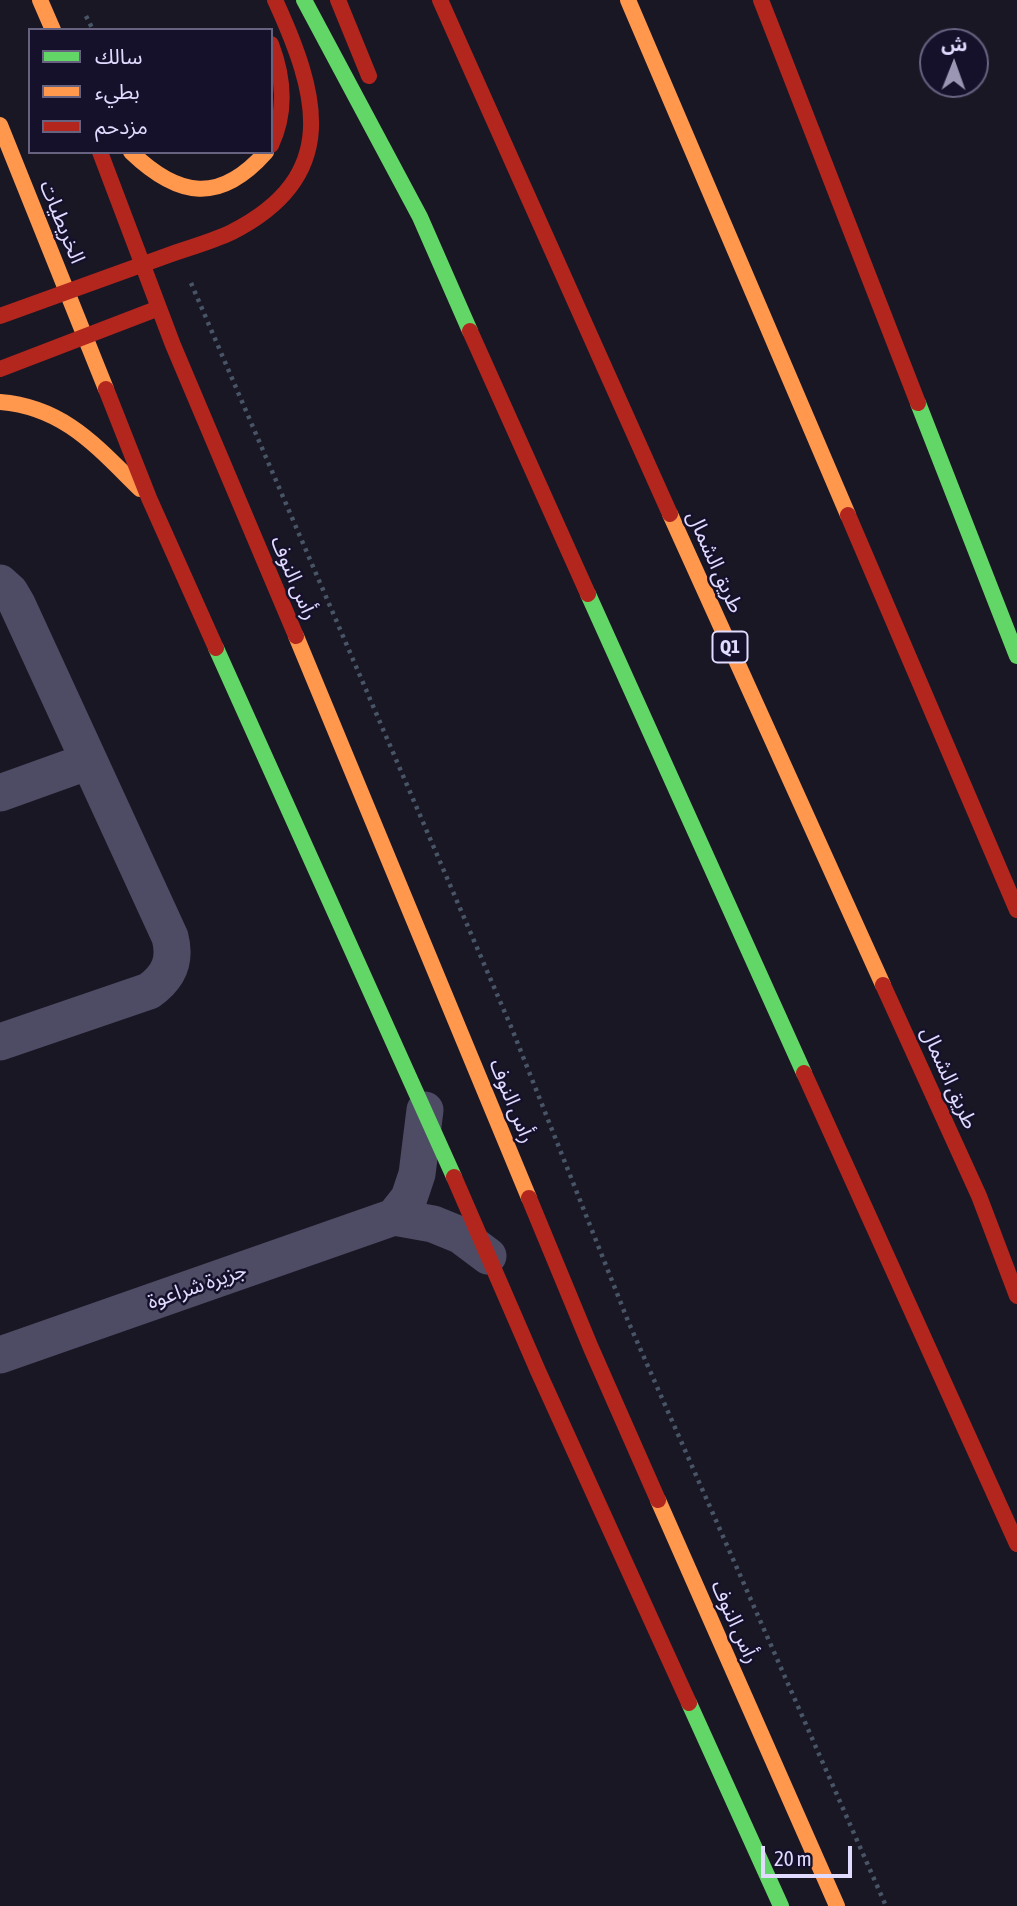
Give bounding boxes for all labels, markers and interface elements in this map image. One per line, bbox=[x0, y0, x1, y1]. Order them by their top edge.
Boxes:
legend bbox=[28, 28, 273, 154]
north arrow bbox=[919, 28, 989, 98]
text: ش bbox=[941, 33, 968, 55]
text: سالك bbox=[95, 44, 142, 68]
text: بطيء bbox=[95, 79, 140, 103]
text: مزدحم bbox=[95, 114, 148, 138]
street label: الخريطيات bbox=[34, 177, 90, 267]
street label: طريق الشمال bbox=[681, 507, 749, 617]
street label: رأس النوف bbox=[265, 532, 323, 624]
road number: Q1 bbox=[712, 632, 748, 662]
street label: طريق الشمال bbox=[915, 1023, 983, 1133]
street label: رأس النوف bbox=[484, 1055, 540, 1147]
street label: جزيرة شراعوة bbox=[144, 1257, 250, 1315]
street label: رأس النوف bbox=[705, 1576, 765, 1668]
scale bar bbox=[765, 1832, 856, 1876]
text: 20 m bbox=[774, 1846, 812, 1870]

